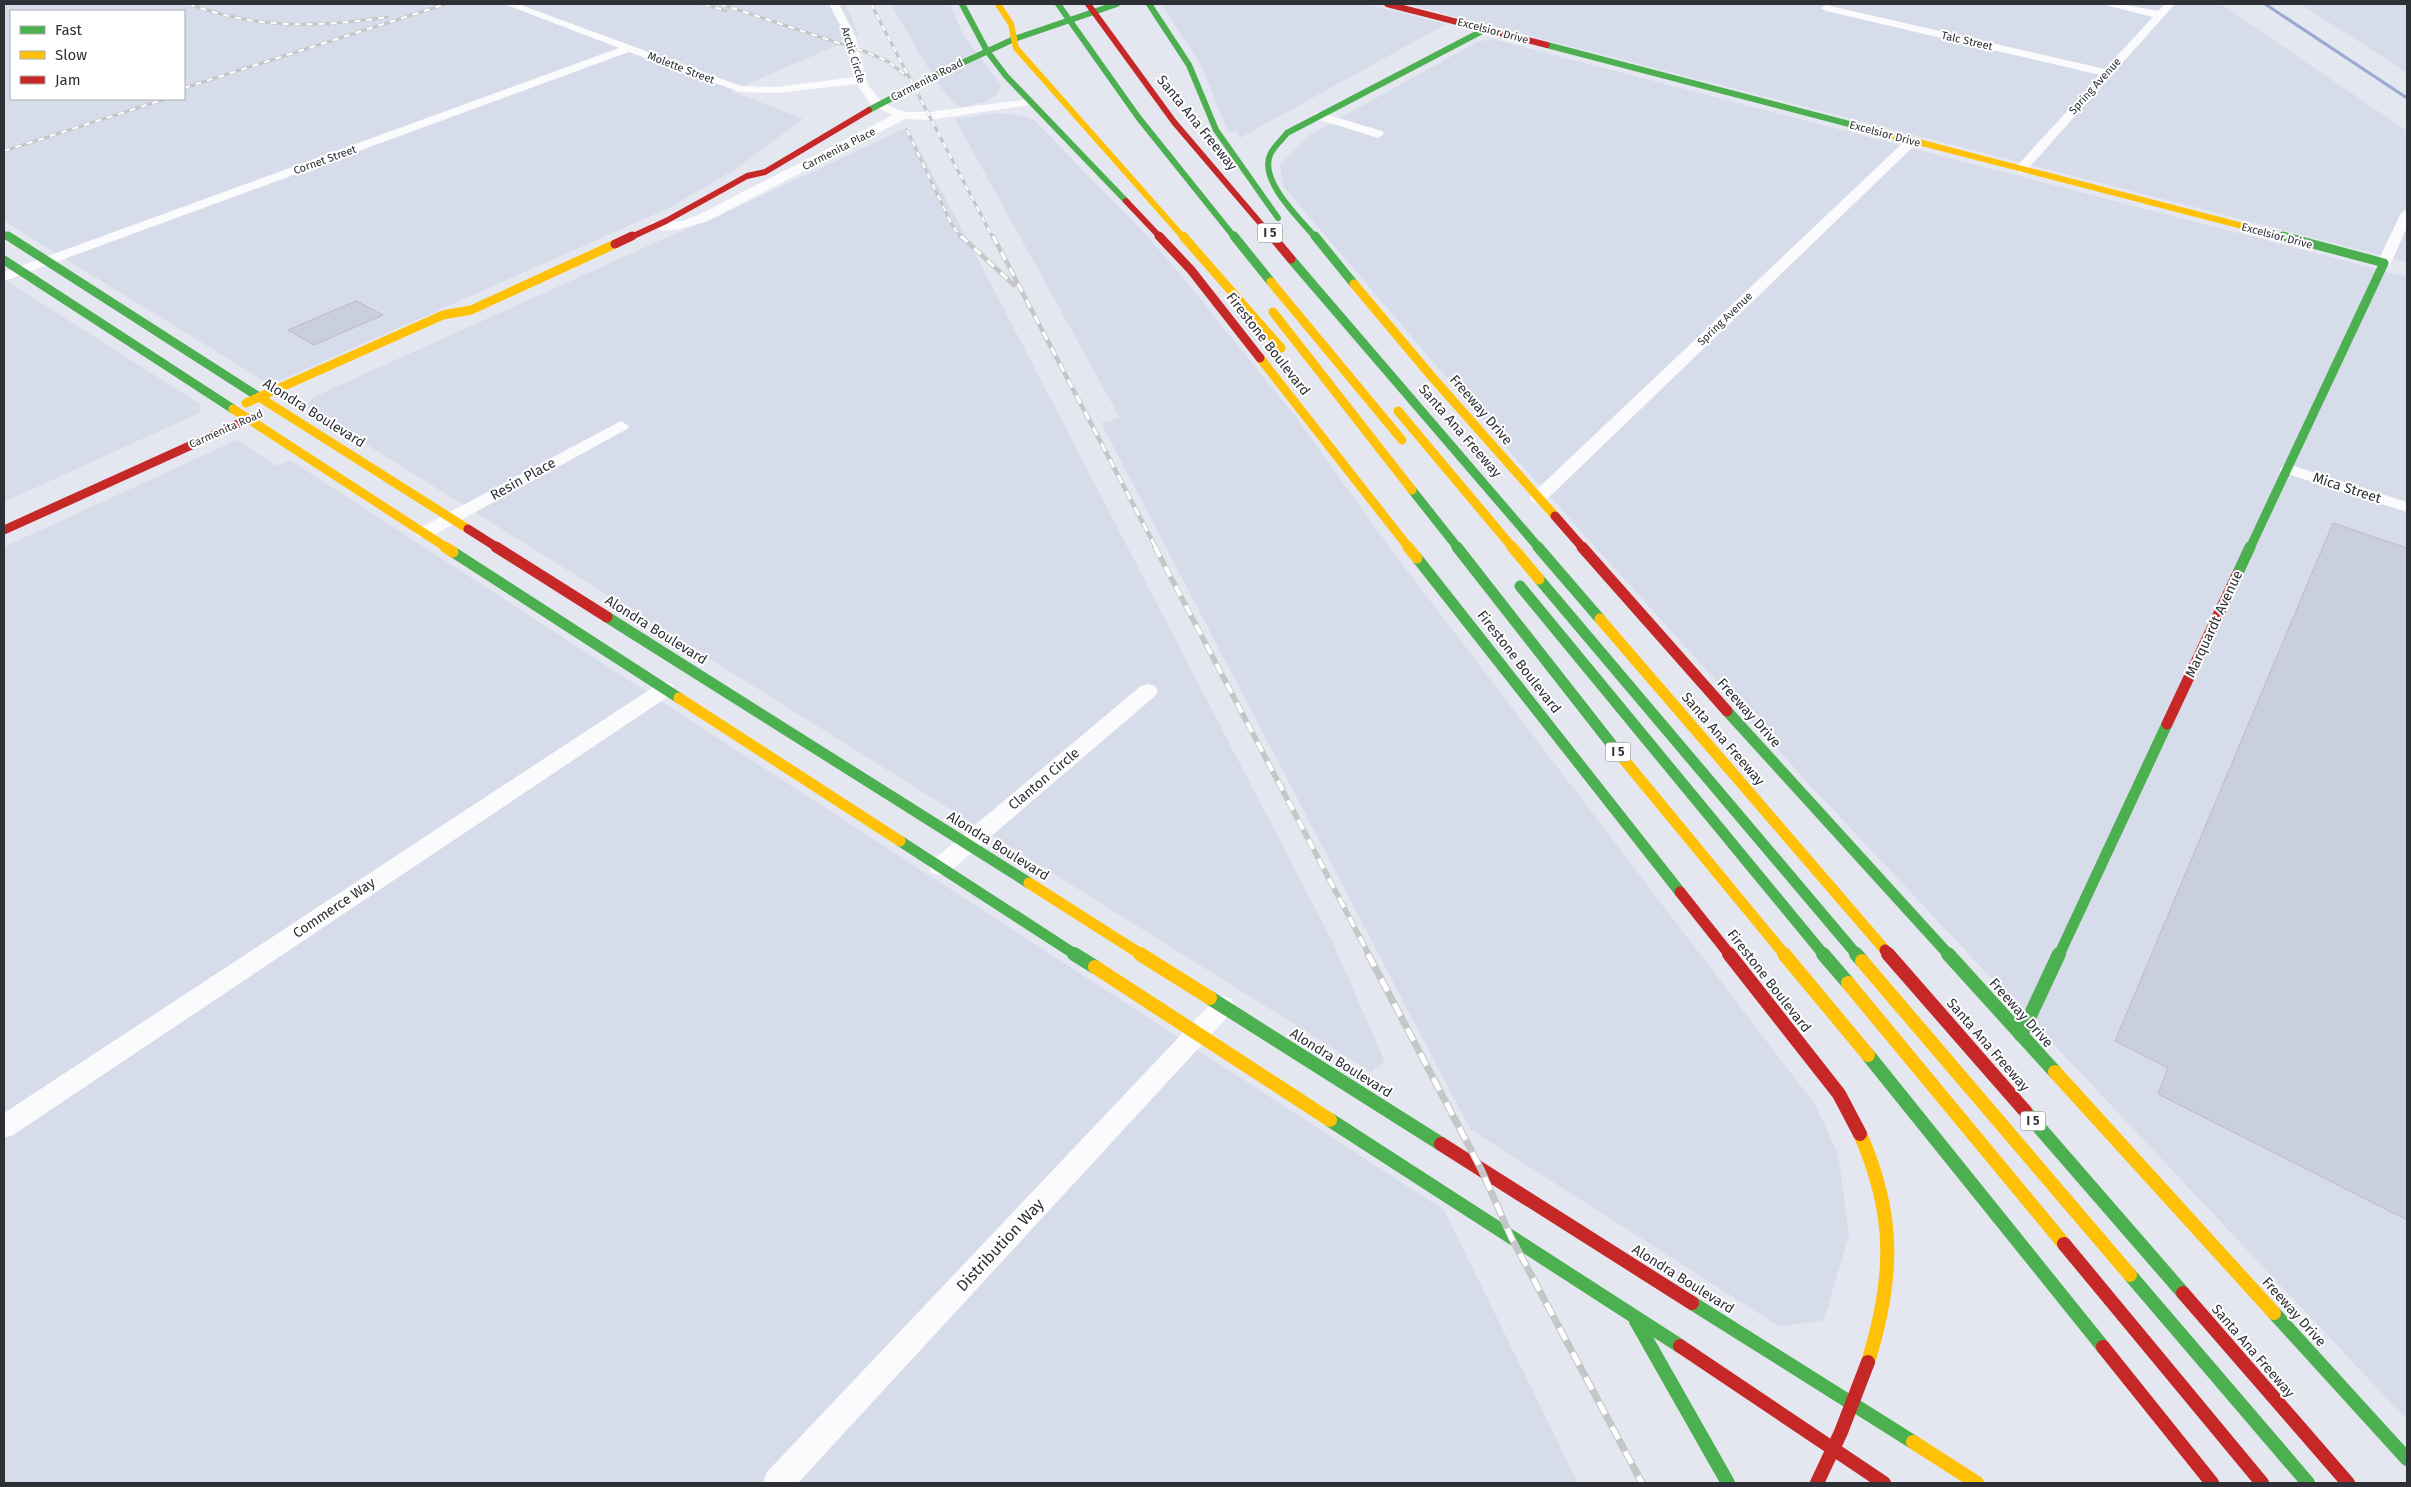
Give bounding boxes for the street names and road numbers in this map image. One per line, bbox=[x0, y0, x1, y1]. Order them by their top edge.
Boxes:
street label: Excelsior Drive bbox=[1456, 15, 1530, 47]
street label: Arctic Circle bbox=[838, 25, 868, 85]
street label: Talc Street bbox=[1940, 29, 1994, 53]
street label: Molette Street bbox=[646, 49, 716, 87]
street label: Spring Avenue bbox=[2066, 55, 2124, 117]
street label: Carmenita Road bbox=[889, 56, 965, 104]
street label: Santa Ana Freeway bbox=[1153, 72, 1241, 174]
street label: Excelsior Drive bbox=[1848, 118, 1922, 150]
street label: Carmenita Place bbox=[800, 125, 878, 173]
street label: Cornet Street bbox=[292, 143, 358, 177]
street label: Excelsior Drive bbox=[2240, 220, 2314, 252]
road number: I 5 bbox=[1258, 224, 1282, 242]
street label: Firestone Boulevard bbox=[1222, 289, 1314, 399]
street label: Spring Avenue bbox=[1695, 289, 1755, 348]
street label: Freeway Drive bbox=[1446, 371, 1516, 449]
street label: Alondra Boulevard bbox=[260, 375, 368, 451]
street label: Santa Ana Freeway bbox=[1415, 381, 1505, 481]
street label: Carmenita Road bbox=[187, 407, 265, 451]
street label: Resin Place bbox=[487, 454, 559, 504]
street label: Mica Street bbox=[2311, 469, 2384, 507]
street label: Marquardt Avenue bbox=[2182, 568, 2246, 680]
street label: Alondra Boulevard bbox=[602, 592, 710, 668]
street label: Firestone Boulevard bbox=[1473, 607, 1565, 717]
street label: Freeway Drive bbox=[1713, 675, 1785, 751]
street label: Santa Ana Freeway bbox=[1678, 689, 1768, 789]
road number: I 5 bbox=[1606, 742, 1630, 762]
street label: Clanton Circle bbox=[1005, 744, 1083, 814]
street label: Alondra Boulevard bbox=[944, 808, 1052, 884]
street label: Commerce Way bbox=[290, 874, 378, 942]
street label: Firestone Boulevard bbox=[1723, 926, 1815, 1036]
street label: Freeway Drive bbox=[1985, 975, 2057, 1051]
street label: Santa Ana Freeway bbox=[1943, 995, 2033, 1095]
street label: Alondra Boulevard bbox=[1287, 1025, 1395, 1101]
road number: I 5 bbox=[2020, 1112, 2046, 1130]
street label: Distribution Way bbox=[952, 1195, 1048, 1295]
street label: Alondra Boulevard bbox=[1629, 1241, 1737, 1317]
street label: Freeway Drive bbox=[2258, 1274, 2330, 1350]
street label: Santa Ana Freeway bbox=[2208, 1301, 2298, 1401]

